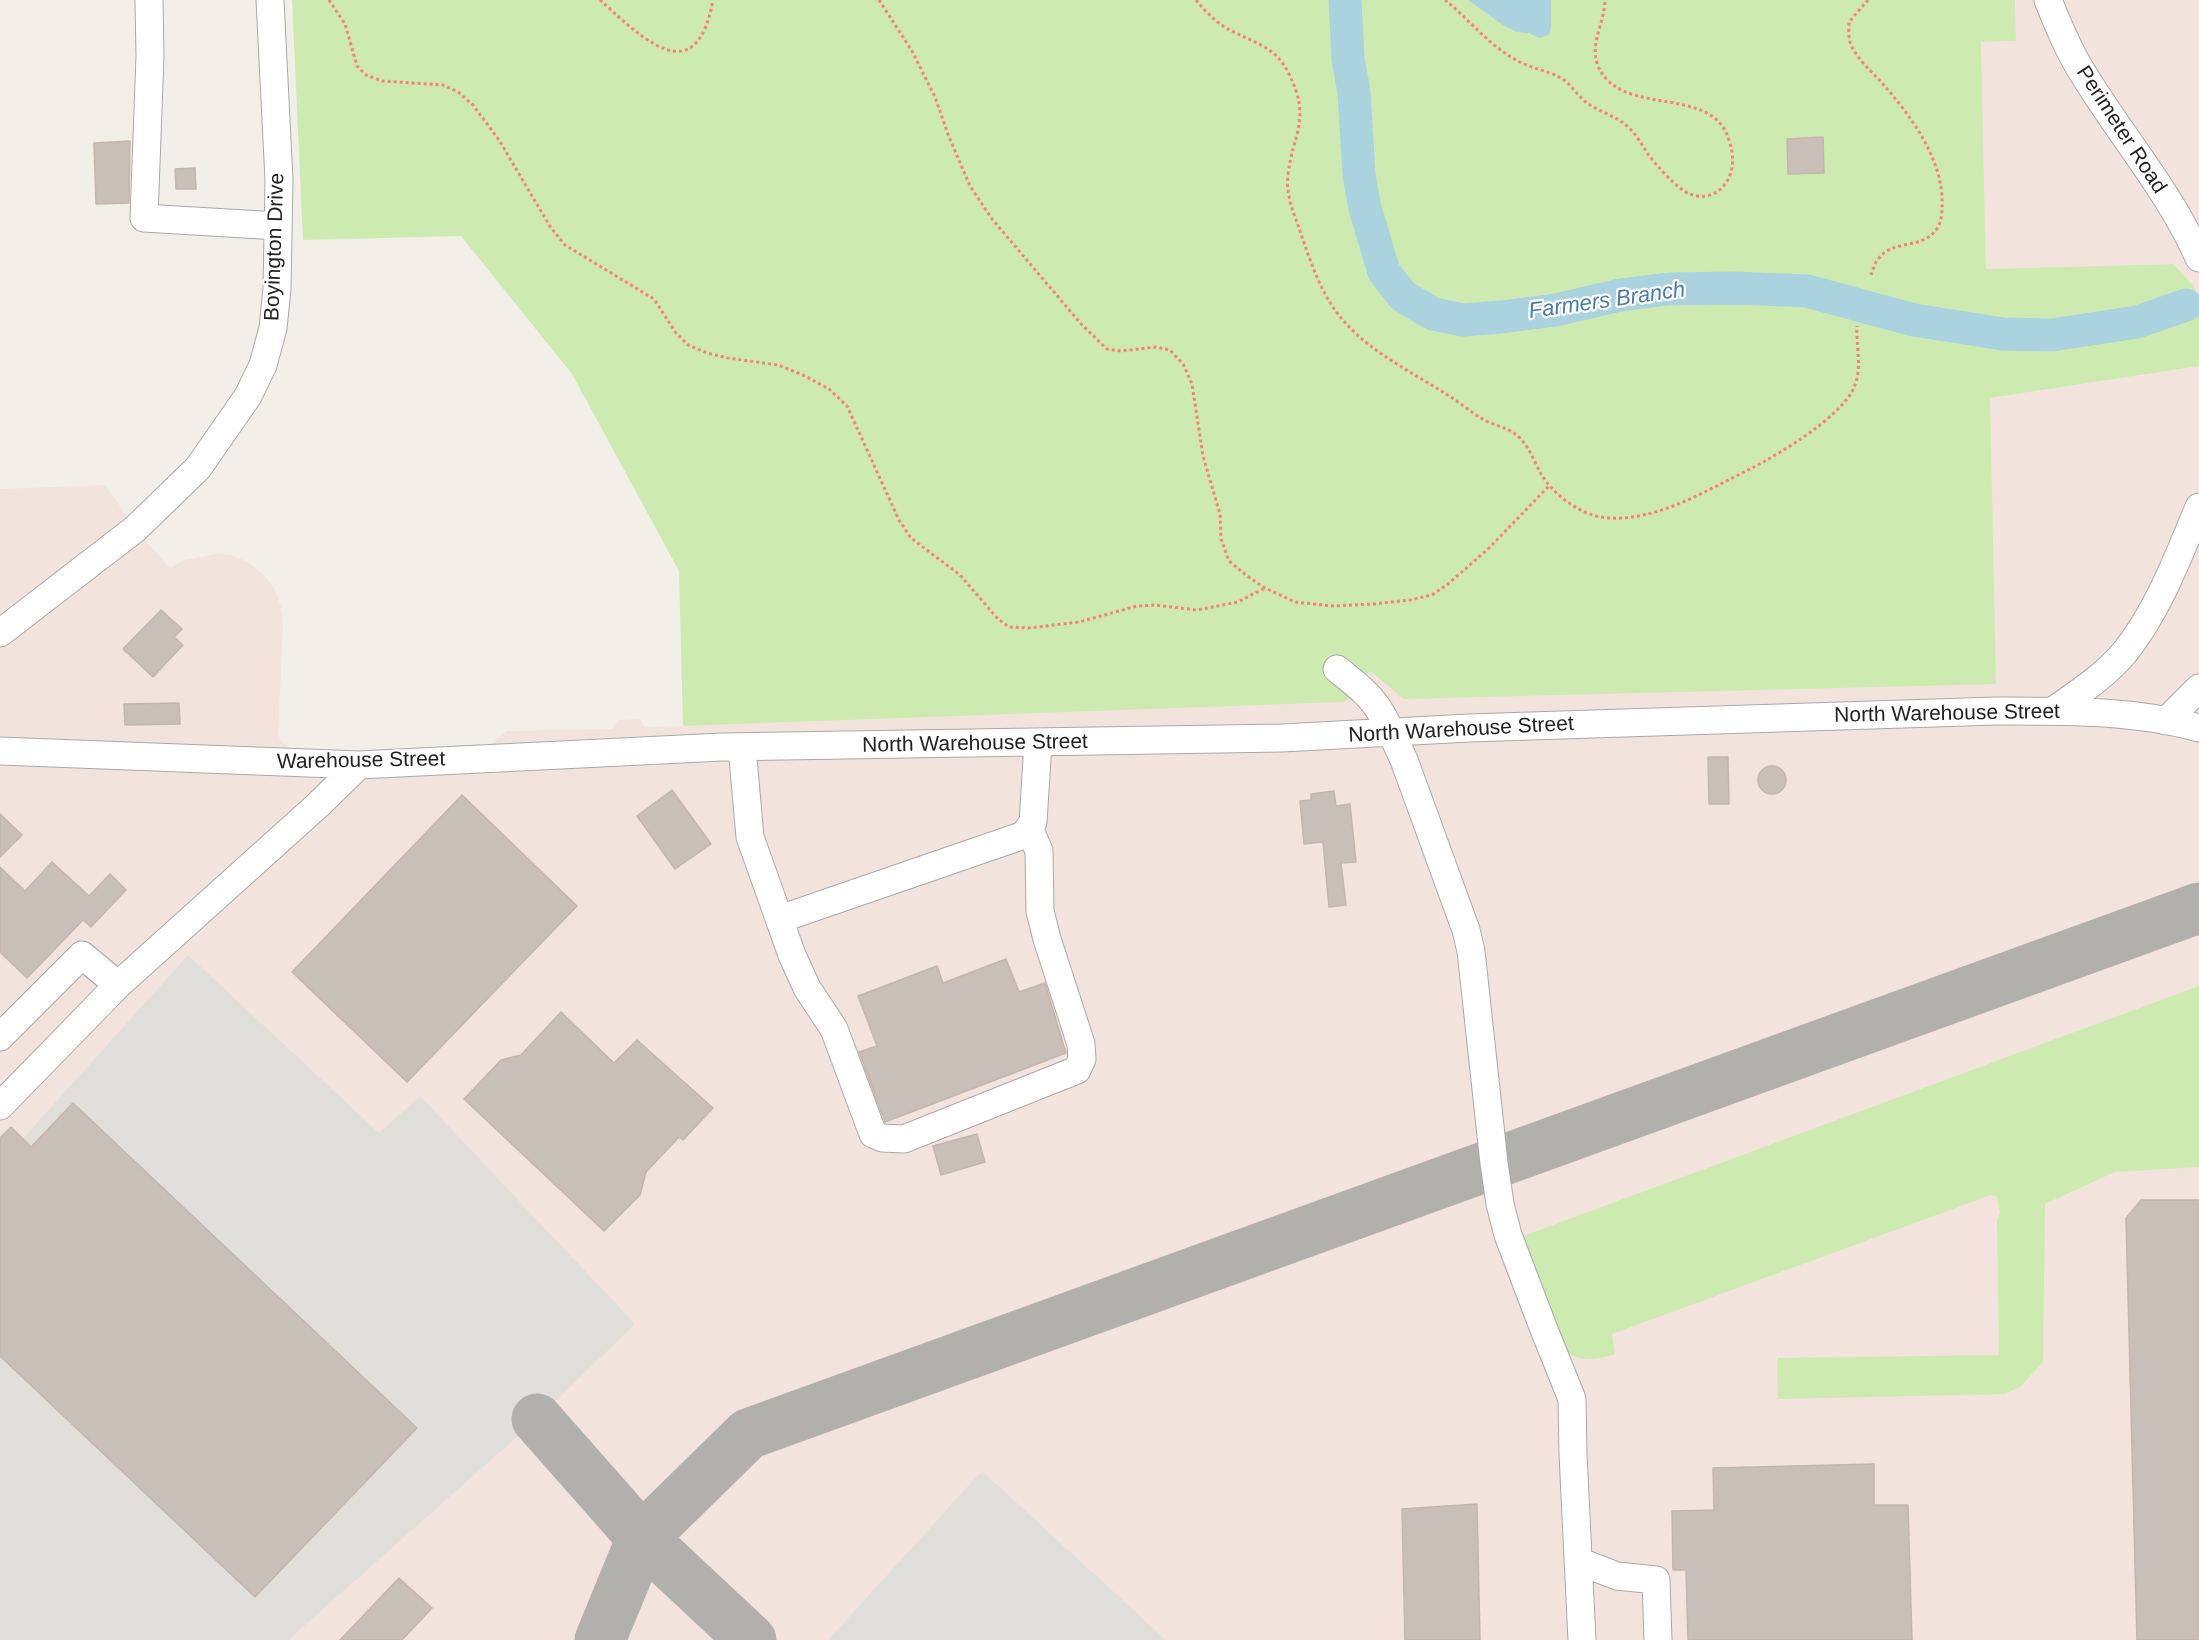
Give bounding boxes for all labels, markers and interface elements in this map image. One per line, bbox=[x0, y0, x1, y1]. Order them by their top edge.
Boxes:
street label: Perimeter Road bbox=[2070, 61, 2172, 199]
street label: Boyington Drive bbox=[260, 172, 290, 322]
water label: Farmers Branch bbox=[1527, 277, 1687, 325]
street label: North Warehouse Street bbox=[1834, 699, 2060, 729]
street label: North Warehouse Street bbox=[1348, 712, 1574, 748]
street label: North Warehouse Street bbox=[862, 729, 1088, 759]
street label: Warehouse Street bbox=[277, 747, 445, 775]

